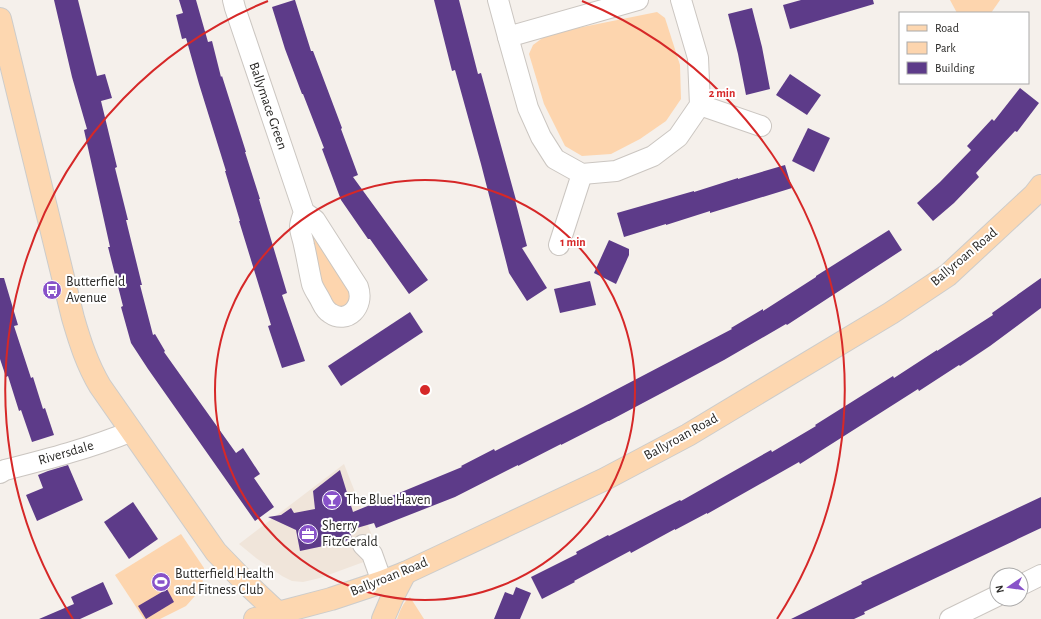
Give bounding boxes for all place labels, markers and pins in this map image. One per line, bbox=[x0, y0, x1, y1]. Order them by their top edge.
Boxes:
place label: Butterfield Avenue bbox=[66, 275, 125, 305]
bus stop icon: Butterfield Avenue bbox=[41, 279, 63, 301]
centre of rings bbox=[418, 383, 432, 397]
bar icon: The Blue Haven bbox=[321, 489, 343, 511]
place label: The Blue Haven bbox=[346, 493, 431, 507]
place label: Sherry FitzGerald bbox=[322, 519, 378, 549]
office icon: Sherry FitzGerald bbox=[297, 523, 319, 545]
place label: Butterfield Health and Fitness Club bbox=[175, 567, 274, 597]
sports icon: Butterfield Health and Fitness Club bbox=[150, 571, 172, 593]

